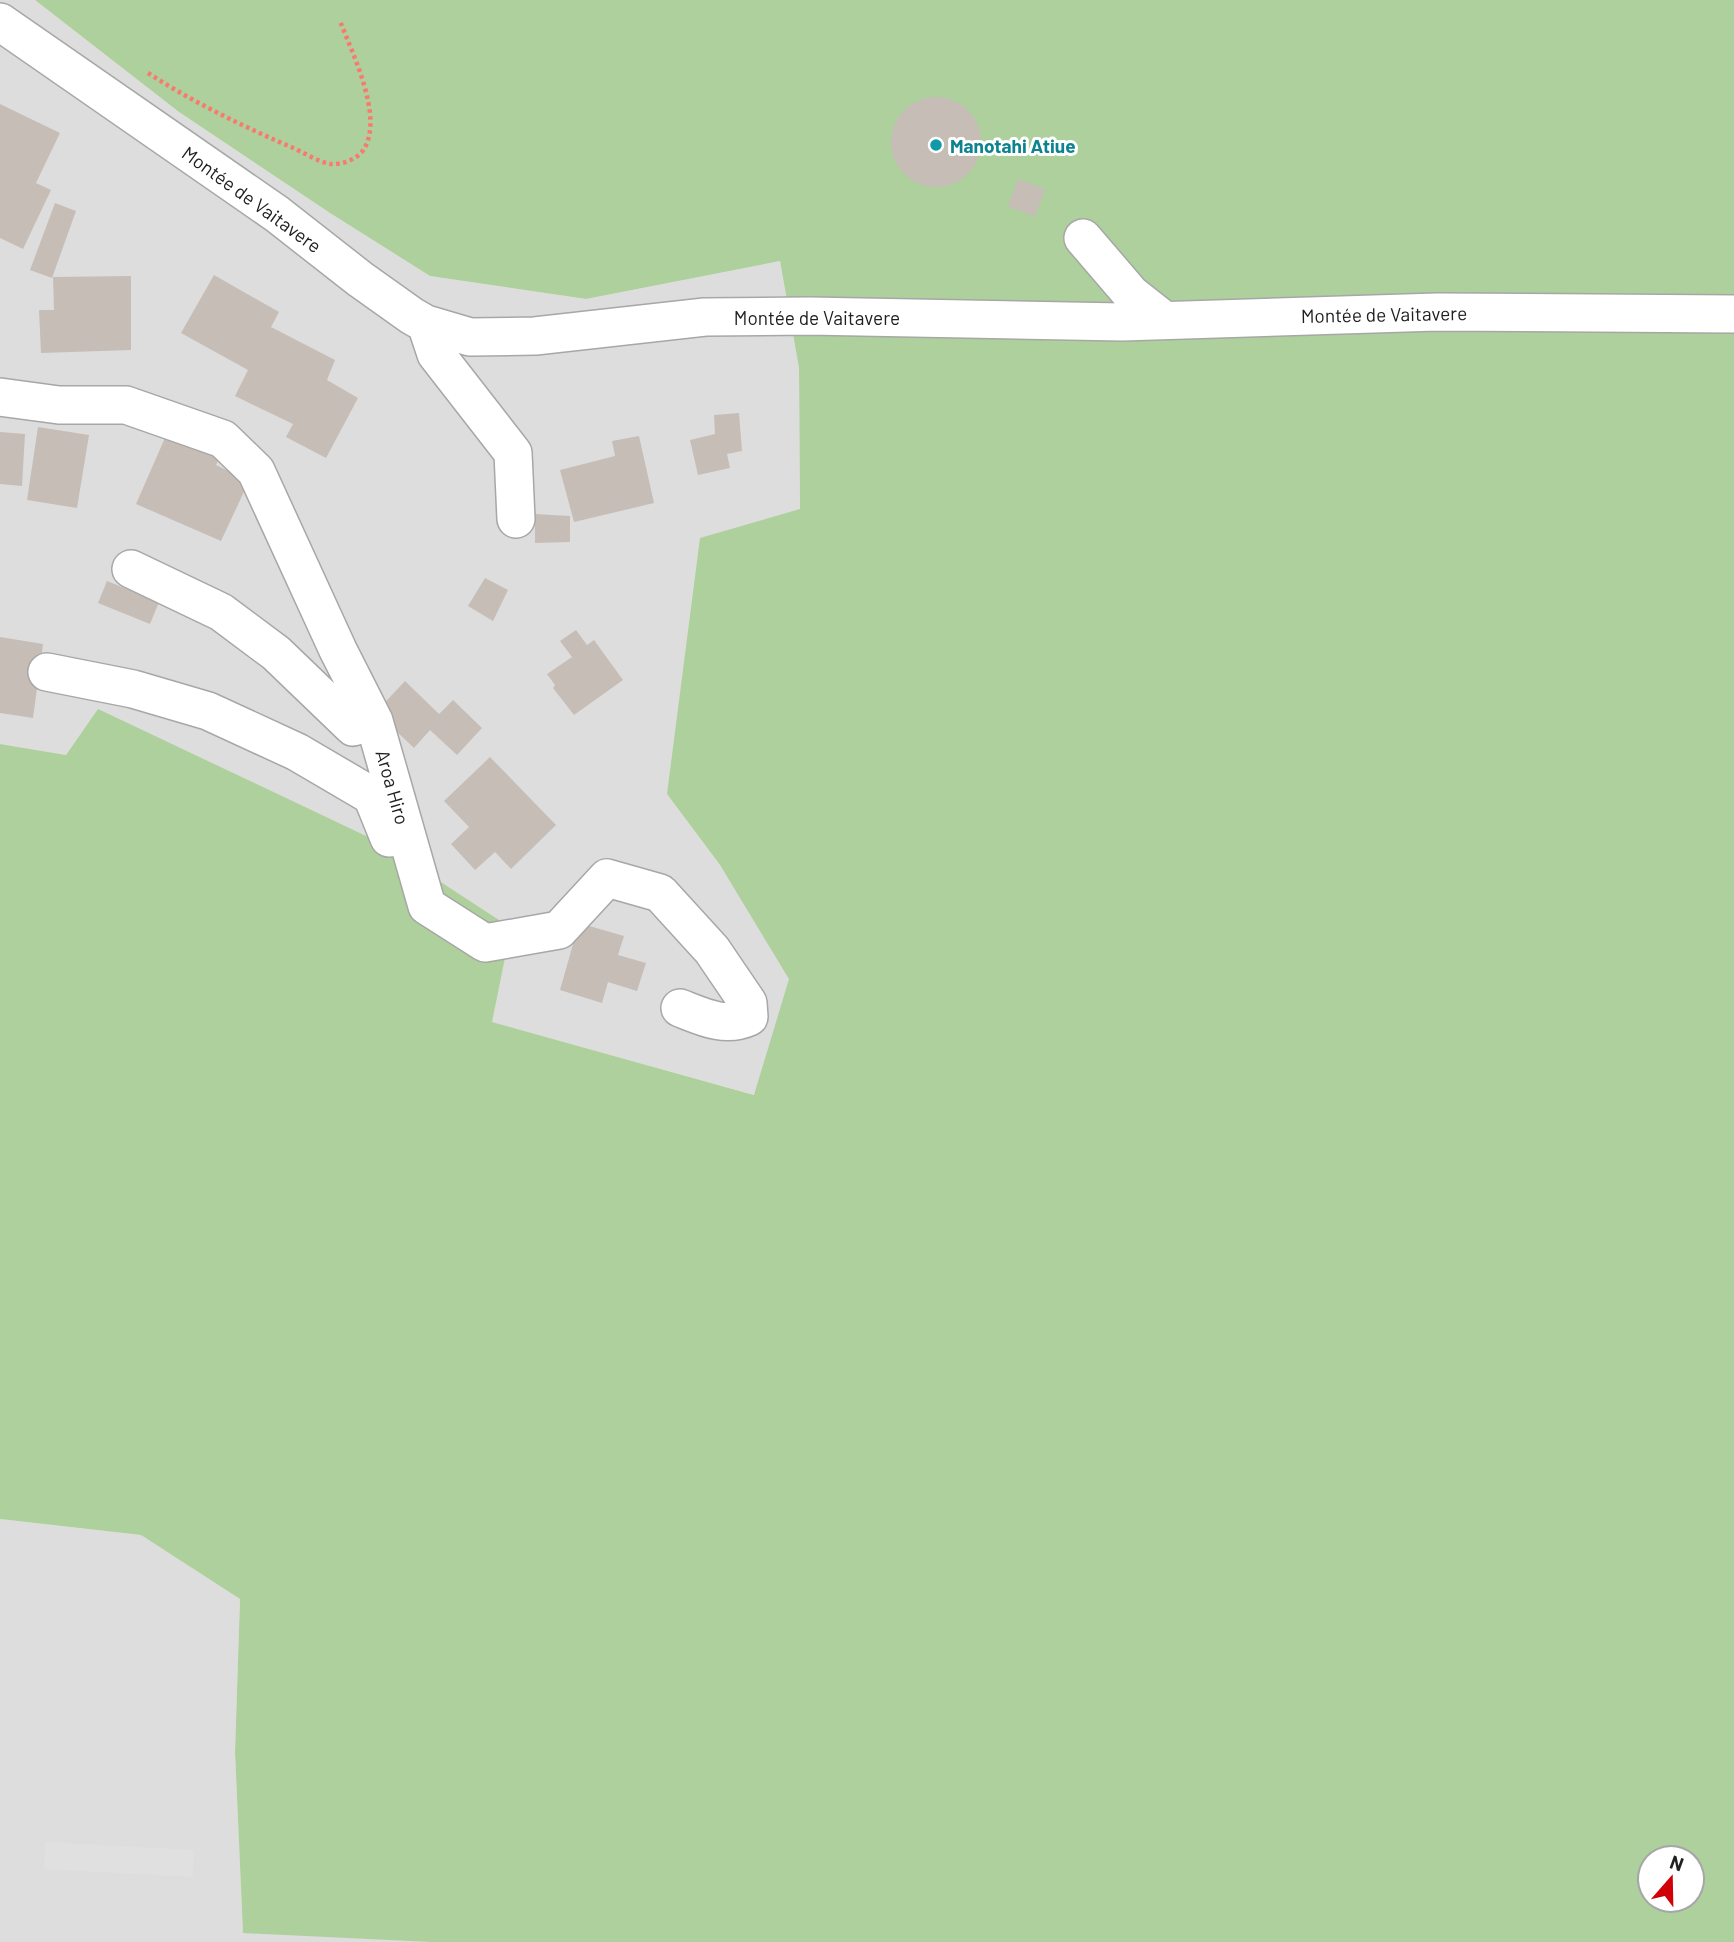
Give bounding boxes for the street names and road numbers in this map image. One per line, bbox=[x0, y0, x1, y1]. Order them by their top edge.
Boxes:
street label: Montée de Vaitavere bbox=[178, 141, 326, 257]
street label: Montée de Vaitavere bbox=[1301, 301, 1467, 327]
street label: Montée de Vaitavere bbox=[734, 306, 900, 329]
street label: Aroa Hiro bbox=[371, 747, 415, 827]

